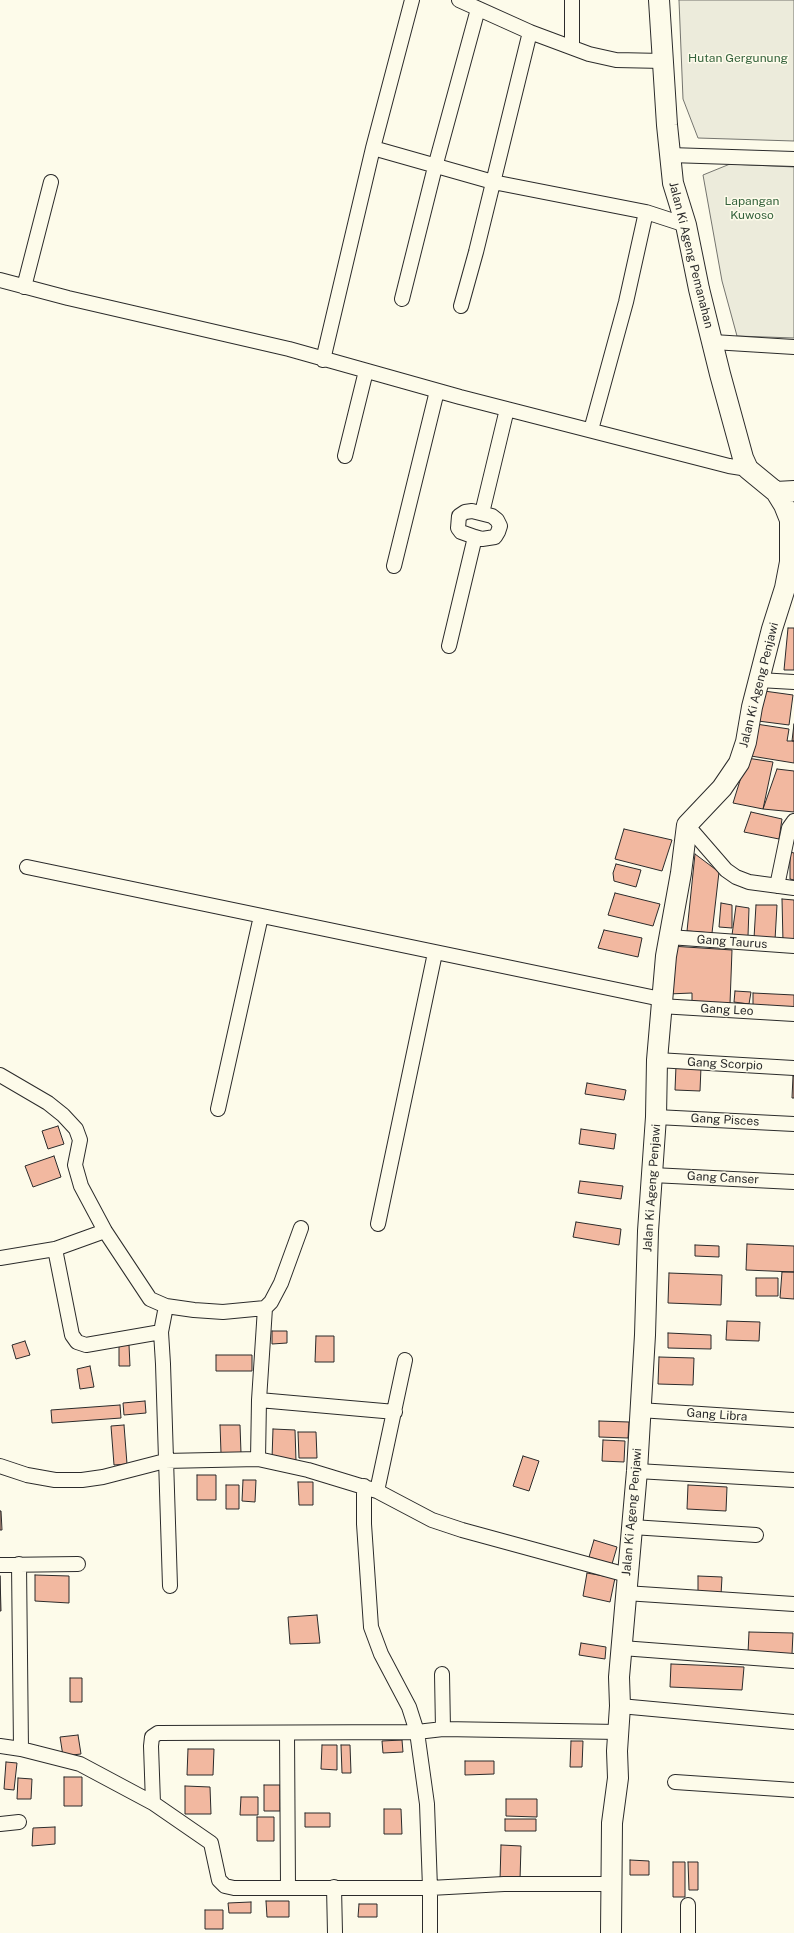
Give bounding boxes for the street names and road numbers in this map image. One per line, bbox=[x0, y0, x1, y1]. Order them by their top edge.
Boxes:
street label: Jalan Ki Ageng Pemanahan bbox=[666, 180, 716, 330]
street label: Jalan Ki Ageng Penjawi bbox=[736, 621, 782, 749]
street label: Gang Taurus bbox=[696, 932, 768, 952]
street label: Gang Leo bbox=[700, 1001, 754, 1019]
street label: Gang Scorpio bbox=[687, 1055, 763, 1073]
street label: Gang Pisces bbox=[690, 1111, 760, 1129]
street label: Jalan Ki Ageng Penjawi bbox=[640, 1124, 664, 1252]
street label: Gang Canser bbox=[687, 1169, 759, 1187]
street label: Gang Libra bbox=[686, 1406, 748, 1424]
street label: Jalan Ki Ageng Penjawi bbox=[619, 1447, 645, 1577]

